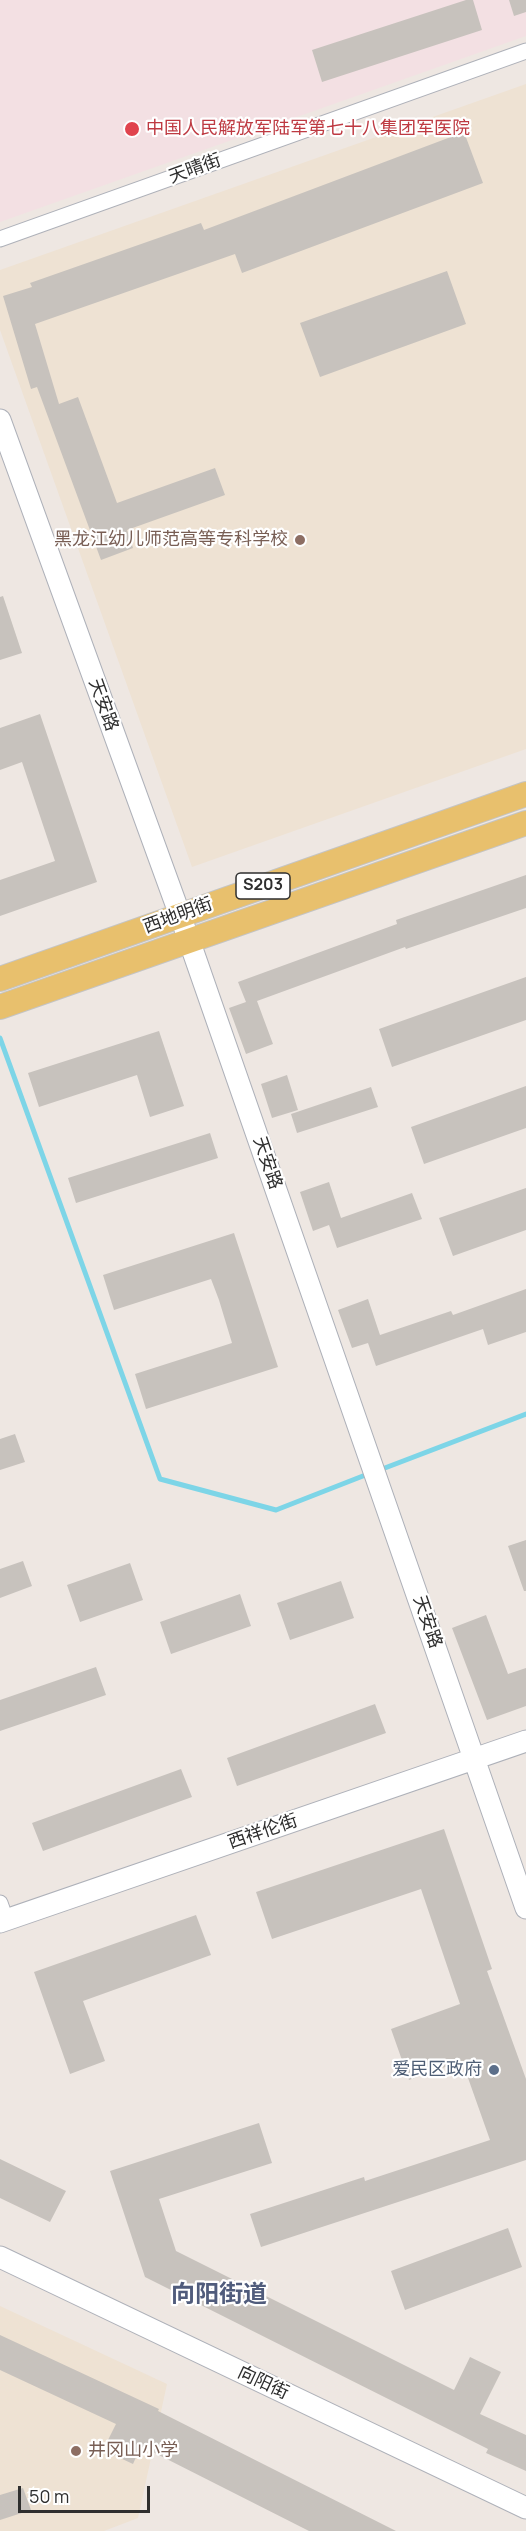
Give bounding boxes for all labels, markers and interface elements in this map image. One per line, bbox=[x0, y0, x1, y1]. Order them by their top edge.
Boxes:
place label: 中国人民解放军陆军第七十八集团军医院 bbox=[146, 118, 470, 140]
marker: 中国人民解放军陆军第七十八集团军医院 bbox=[123, 120, 141, 138]
street label: 天晴街 bbox=[166, 150, 224, 188]
place label: 黑龙江幼儿师范高等专科学校 bbox=[54, 529, 288, 551]
marker: 黑龙江幼儿师范高等专科学校 bbox=[293, 533, 307, 547]
street label: 天安路 bbox=[84, 676, 122, 734]
road number: S203 bbox=[236, 873, 290, 899]
street label: 西地明街 bbox=[140, 894, 216, 938]
street label: 天安路 bbox=[248, 1134, 286, 1192]
street label: 天安路 bbox=[408, 1593, 446, 1651]
street label: 西祥伦街 bbox=[225, 1810, 301, 1854]
place label: 爱民区政府 bbox=[392, 2059, 482, 2081]
marker: 爱民区政府 bbox=[487, 2063, 501, 2077]
district label: 向阳街道 bbox=[171, 2281, 267, 2309]
street label: 向阳街 bbox=[234, 2362, 292, 2404]
place label: 井冈山小学 bbox=[88, 2440, 178, 2462]
marker: 井冈山小学 bbox=[69, 2444, 83, 2458]
scale bar bbox=[21, 2474, 153, 2512]
text: 50 m bbox=[29, 2484, 69, 2508]

